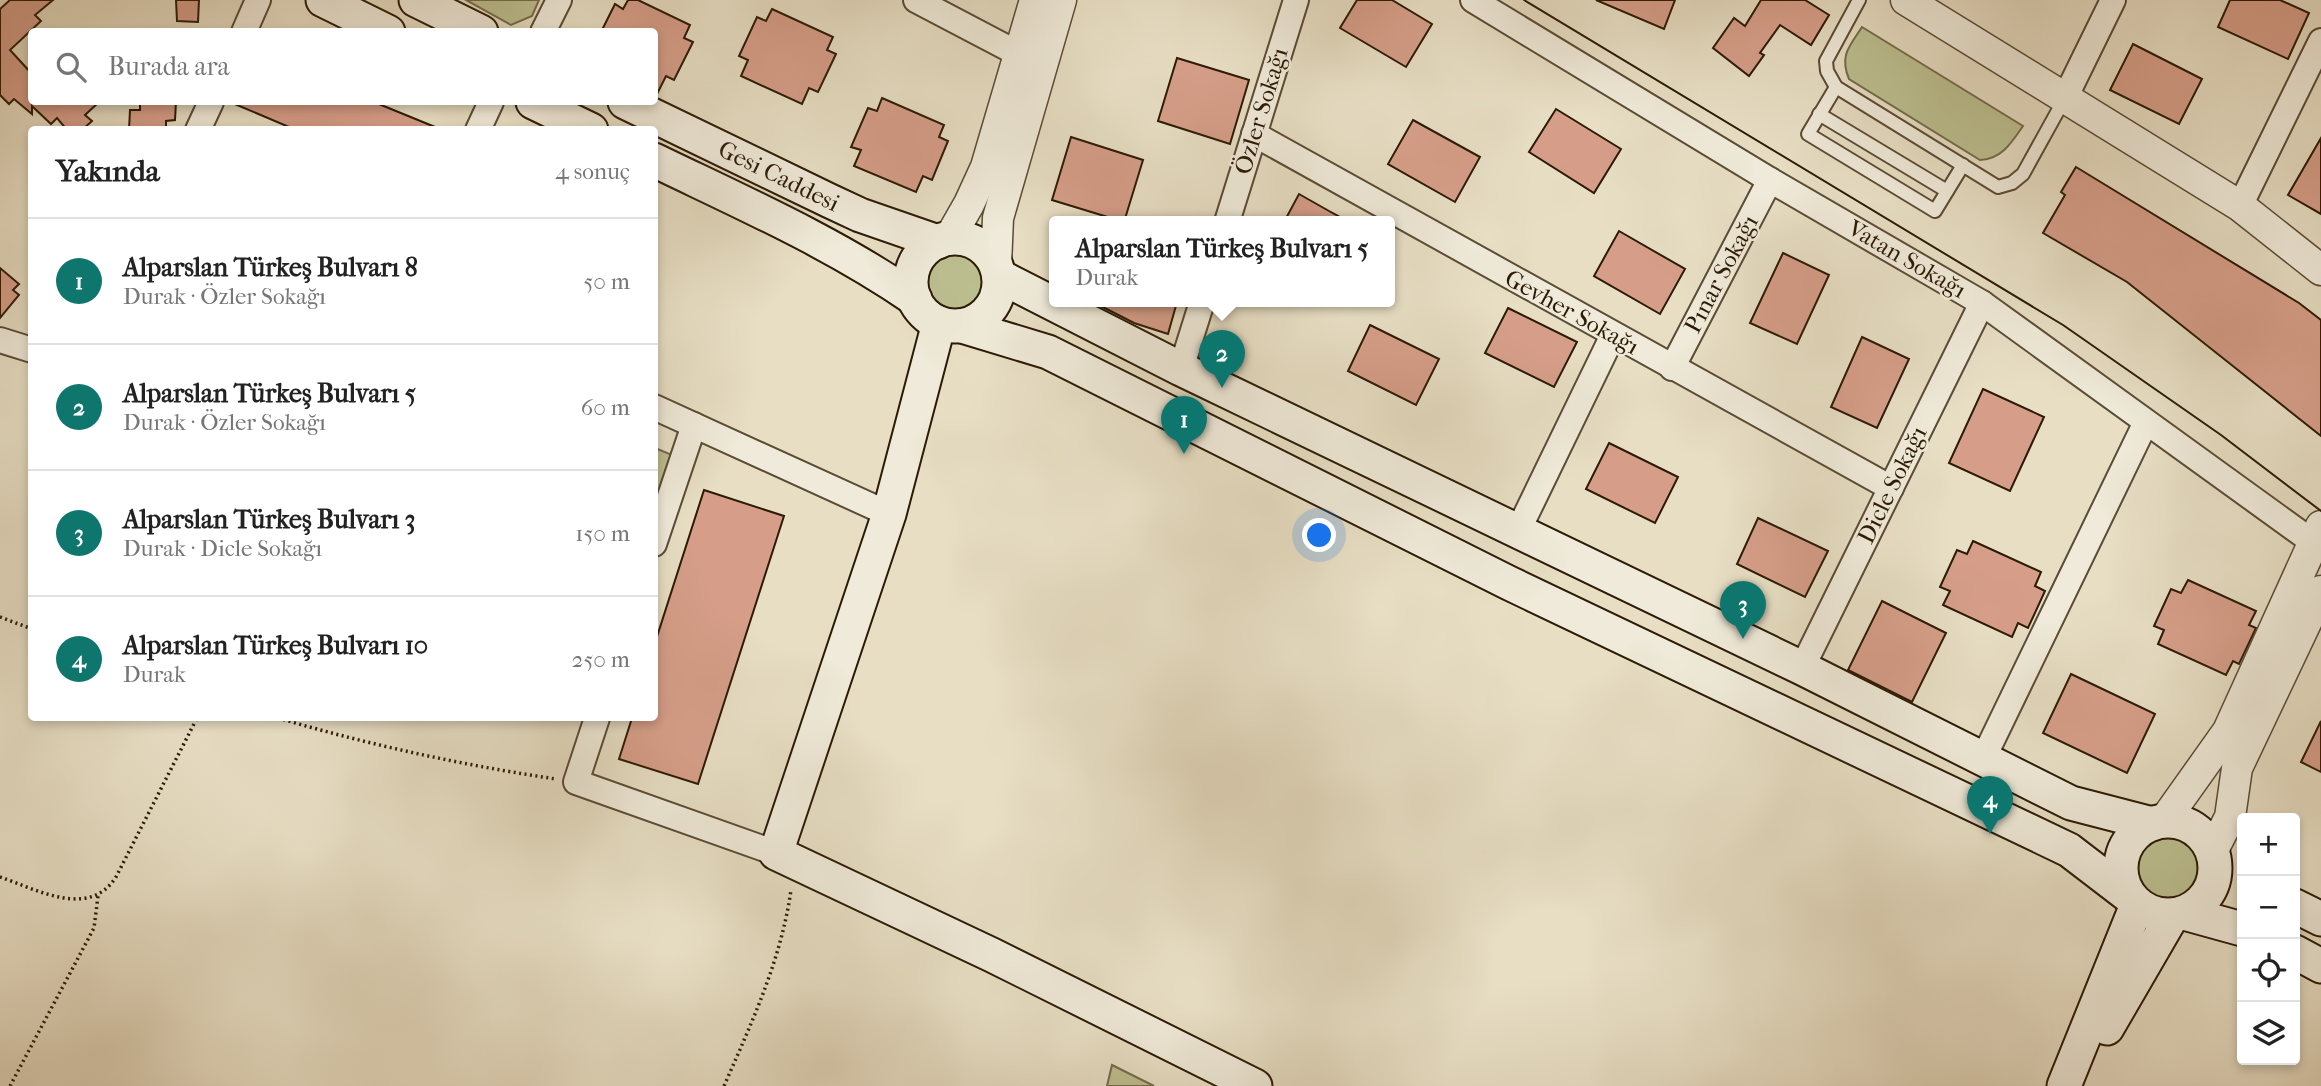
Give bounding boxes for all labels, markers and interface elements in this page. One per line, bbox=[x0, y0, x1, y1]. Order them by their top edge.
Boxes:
search box bbox=[28, 28, 658, 105]
street label: Özler Sokağı bbox=[1228, 44, 1294, 178]
icon: search bbox=[52, 48, 90, 86]
text: Burada ara bbox=[108, 51, 230, 82]
street label: Gesi Caddesi bbox=[714, 135, 844, 217]
text: Yakında bbox=[56, 154, 160, 189]
text: 4 sonuç bbox=[555, 158, 630, 185]
street label: Pınar Sokağı bbox=[1678, 210, 1764, 338]
street label: Vatan Sokağı bbox=[1842, 213, 1971, 304]
popup bbox=[1049, 216, 1395, 307]
text: Alparslan Türkeş Bulvarı 5 bbox=[1076, 233, 1368, 264]
text: Alparslan Türkeş Bulvarı 8 bbox=[123, 252, 418, 283]
text: Durak bbox=[1076, 264, 1138, 291]
street label: Gevher Sokağı bbox=[1500, 264, 1644, 360]
text: 1 bbox=[75, 268, 83, 295]
text: 50 m bbox=[583, 268, 630, 295]
text: Durak · Özler Sokağı bbox=[123, 283, 326, 310]
pin: 2 bbox=[1199, 330, 1245, 388]
text: Alparslan Türkeş Bulvarı 5 bbox=[123, 378, 416, 409]
text: 2 bbox=[73, 394, 85, 421]
text: 60 m bbox=[581, 394, 630, 421]
pin: 1 bbox=[1161, 396, 1207, 454]
text: Durak · Özler Sokağı bbox=[123, 409, 326, 436]
street label: Dicle Sokağı bbox=[1852, 422, 1932, 548]
text: Alparslan Türkeş Bulvarı 3 bbox=[123, 504, 415, 535]
your location bbox=[1302, 518, 1336, 552]
text: 3 bbox=[74, 520, 84, 547]
text: 150 m bbox=[575, 520, 630, 547]
text: Durak · Dicle Sokağı bbox=[123, 535, 322, 562]
pin: 3 bbox=[1720, 581, 1766, 639]
text: Alparslan Türkeş Bulvarı 10 bbox=[123, 630, 428, 661]
text: 4 bbox=[72, 646, 86, 673]
text: 250 m bbox=[572, 646, 630, 673]
text: Durak bbox=[123, 661, 186, 688]
pin: 4 bbox=[1967, 776, 2013, 834]
map controls bbox=[2237, 813, 2300, 1065]
button: + bbox=[2237, 813, 2300, 876]
button: − bbox=[2237, 876, 2300, 939]
button: locate bbox=[2237, 939, 2300, 1002]
button: layers bbox=[2237, 1002, 2300, 1065]

